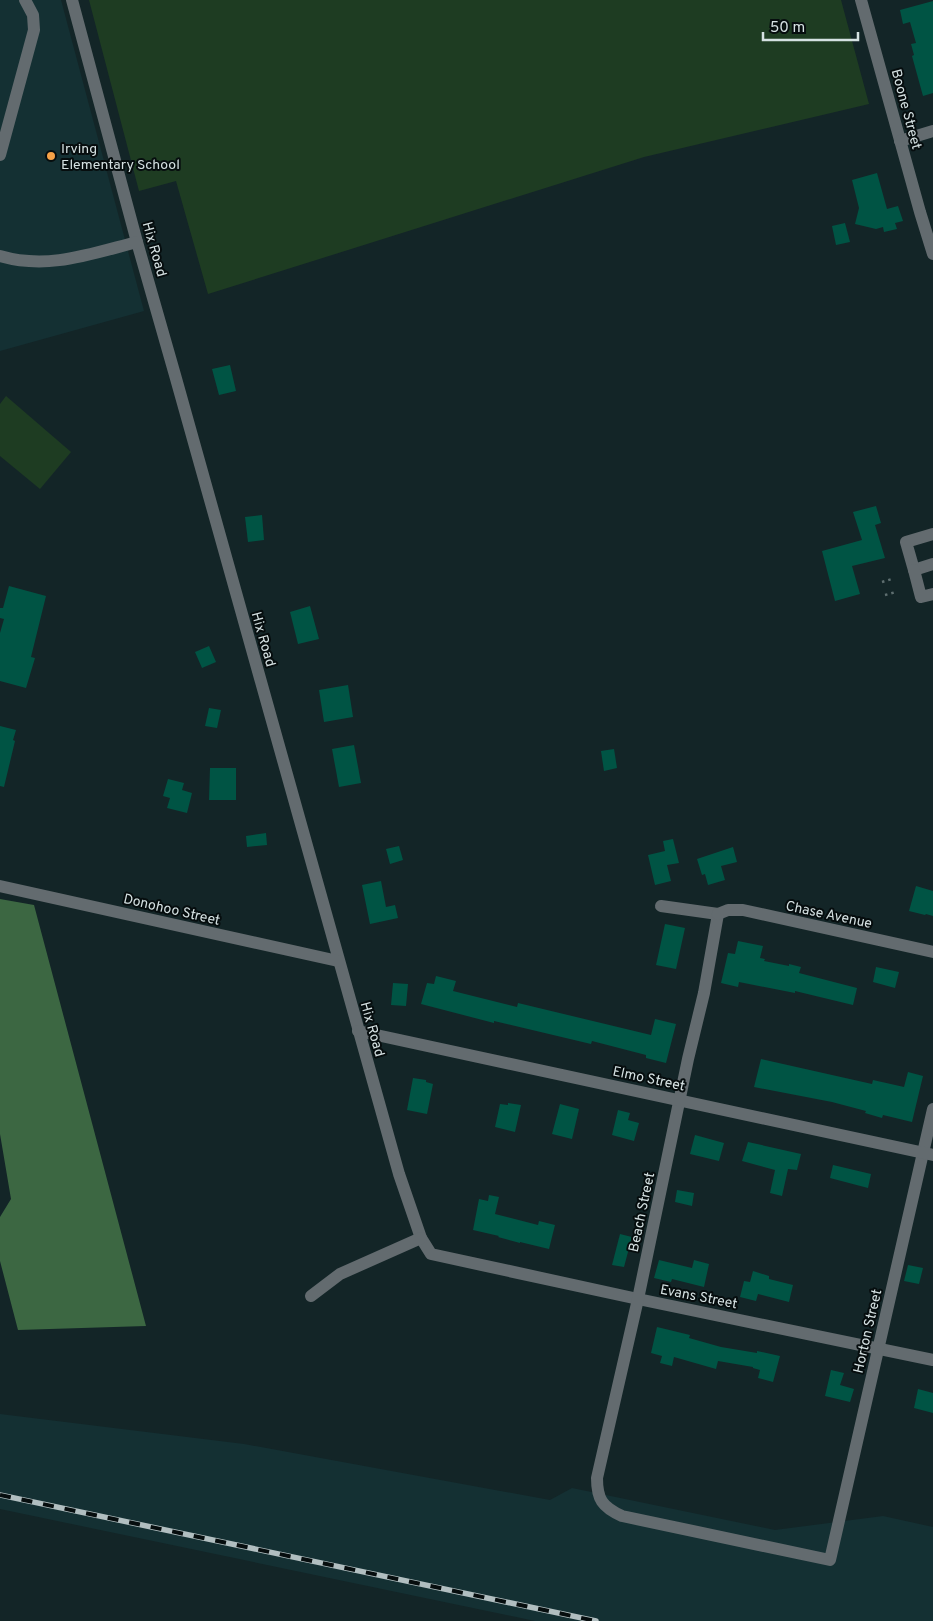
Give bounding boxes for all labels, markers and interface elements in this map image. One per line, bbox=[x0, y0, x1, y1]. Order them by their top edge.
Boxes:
scale bar bbox=[763, 10, 858, 42]
text: 50 m bbox=[770, 19, 805, 38]
street label: Boone Street bbox=[887, 67, 924, 151]
place label: Irving Elementary School bbox=[61, 141, 180, 174]
marker: Irving Elementary School bbox=[45, 150, 57, 162]
street label: Hix Road bbox=[138, 220, 169, 279]
street label: Hix Road bbox=[247, 610, 278, 669]
street label: Donohoo Street bbox=[122, 891, 222, 930]
street label: Chase Avenue bbox=[784, 898, 873, 933]
street label: Hix Road bbox=[356, 1000, 387, 1059]
street label: Elmo Street bbox=[611, 1063, 687, 1095]
street label: Beach Street bbox=[626, 1171, 659, 1254]
street label: Evans Street bbox=[659, 1282, 739, 1313]
street label: Horton Street bbox=[851, 1288, 886, 1375]

